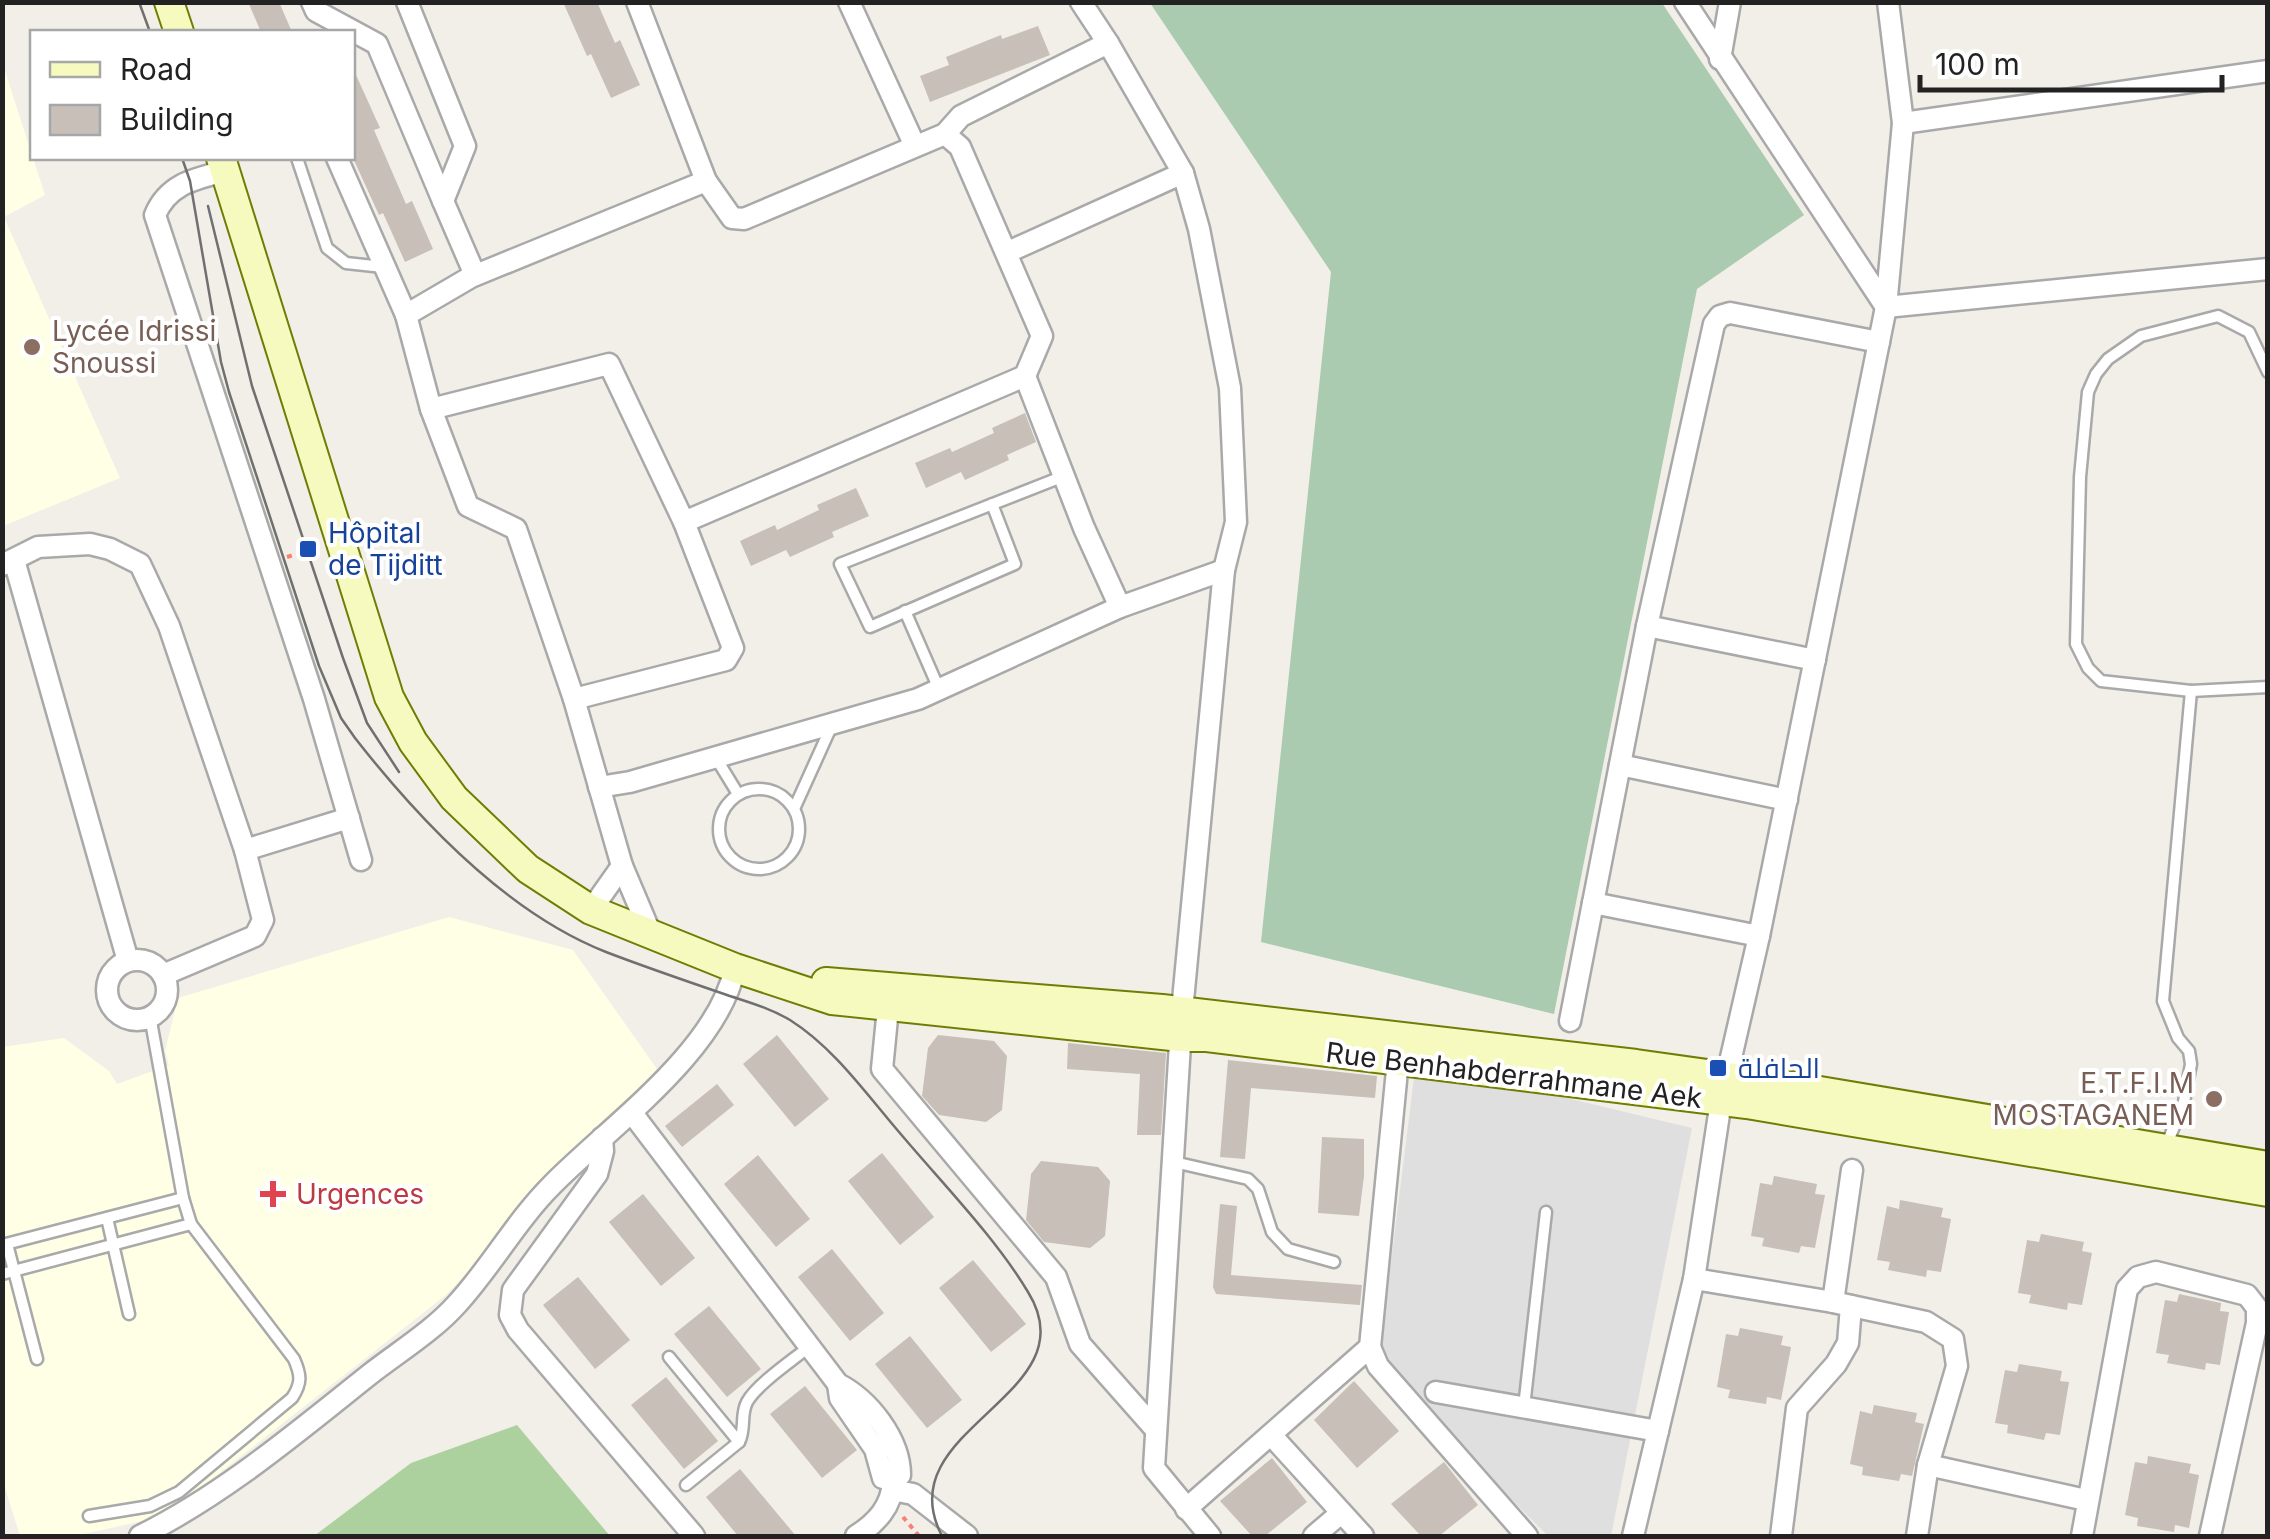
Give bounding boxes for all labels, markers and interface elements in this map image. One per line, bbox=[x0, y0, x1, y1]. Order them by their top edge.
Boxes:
legend bbox=[30, 30, 355, 160]
scale bar bbox=[1920, 30, 2222, 92]
text: 100 m bbox=[1935, 46, 2020, 82]
text: Road bbox=[120, 51, 192, 87]
text: Building bbox=[120, 101, 234, 137]
place label: Lycée Idrissi Snoussi bbox=[52, 314, 216, 380]
marker: Lycée Idrissi Snoussi bbox=[21, 336, 43, 358]
place label: Hôpital de Tijditt bbox=[328, 516, 443, 582]
marker: Hôpital de Tijditt bbox=[297, 538, 319, 560]
street label: Rue Benhabderrahmane Aek bbox=[1324, 1035, 1704, 1115]
place label: الحافلة bbox=[1738, 1051, 1820, 1085]
marker: الحافلة bbox=[1707, 1057, 1729, 1079]
place label: E.T.F.I.M MOSTAGANEM bbox=[1992, 1066, 2194, 1132]
marker: E.T.F.I.M MOSTAGANEM bbox=[2203, 1088, 2225, 1110]
place label: Urgences bbox=[296, 1177, 424, 1211]
marker: Urgences bbox=[260, 1181, 286, 1207]

